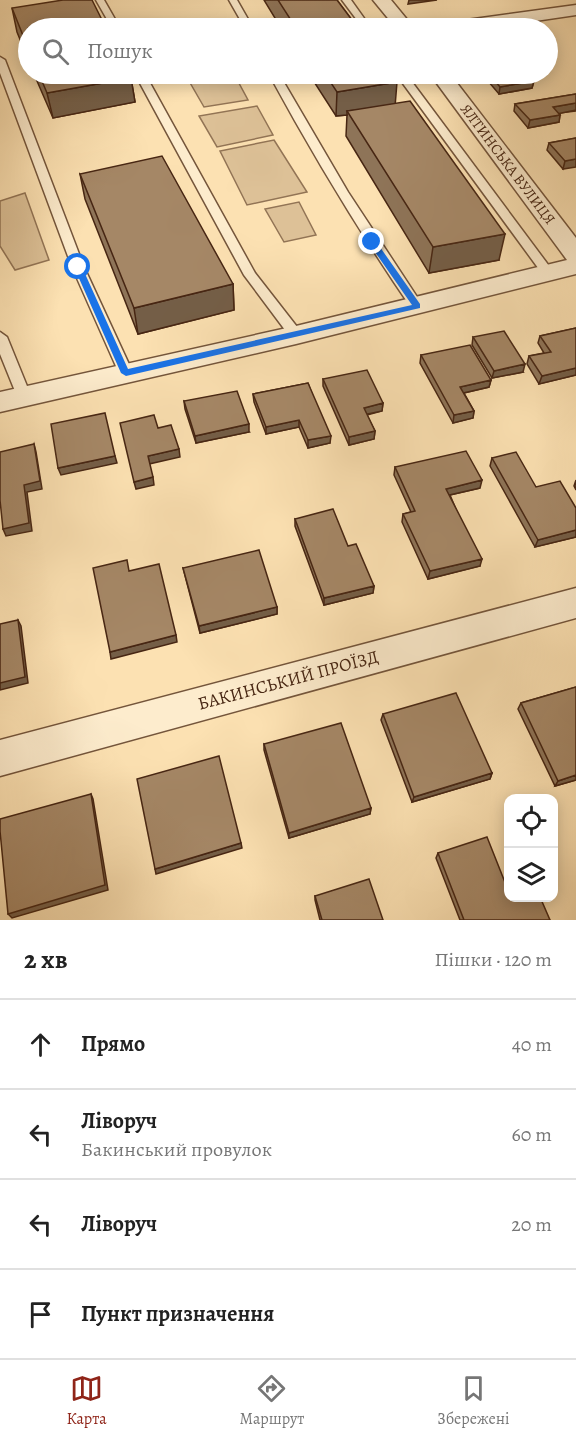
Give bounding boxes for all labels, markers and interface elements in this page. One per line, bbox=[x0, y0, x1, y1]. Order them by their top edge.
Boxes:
search box bbox=[18, 18, 558, 84]
icon: search bbox=[39, 35, 72, 68]
text: Пошук bbox=[87, 36, 153, 66]
street label: ЯЛТИНСЬКА ВУЛИЦЯ bbox=[456, 100, 560, 228]
route end bbox=[358, 228, 384, 254]
route start bbox=[64, 253, 90, 279]
street label: БАКИНСЬКИЙ ПРОЇЗД bbox=[195, 644, 381, 716]
map controls bbox=[504, 794, 558, 902]
button: locate bbox=[504, 794, 558, 848]
button: layers bbox=[504, 848, 558, 902]
text: 2 хв bbox=[24, 942, 68, 977]
text: Пішки · 120 m bbox=[434, 946, 552, 973]
icon: ahead bbox=[24, 1028, 57, 1061]
text: Прямо bbox=[81, 1029, 145, 1059]
text: 40 m bbox=[512, 1031, 552, 1058]
text: Ліворуч bbox=[81, 1106, 157, 1136]
icon: left bbox=[24, 1118, 57, 1151]
text: 60 m bbox=[512, 1121, 552, 1148]
text: Бакинський провулок bbox=[81, 1136, 272, 1163]
icon: left bbox=[24, 1208, 57, 1241]
text: Ліворуч bbox=[81, 1209, 157, 1239]
text: 20 m bbox=[511, 1211, 552, 1238]
icon: arrive bbox=[24, 1298, 57, 1331]
text: Пункт призначення bbox=[81, 1299, 274, 1329]
tab: Карта bbox=[66, 1372, 107, 1430]
tab: Маршрут bbox=[240, 1372, 304, 1430]
tab: Збережені bbox=[437, 1372, 510, 1430]

